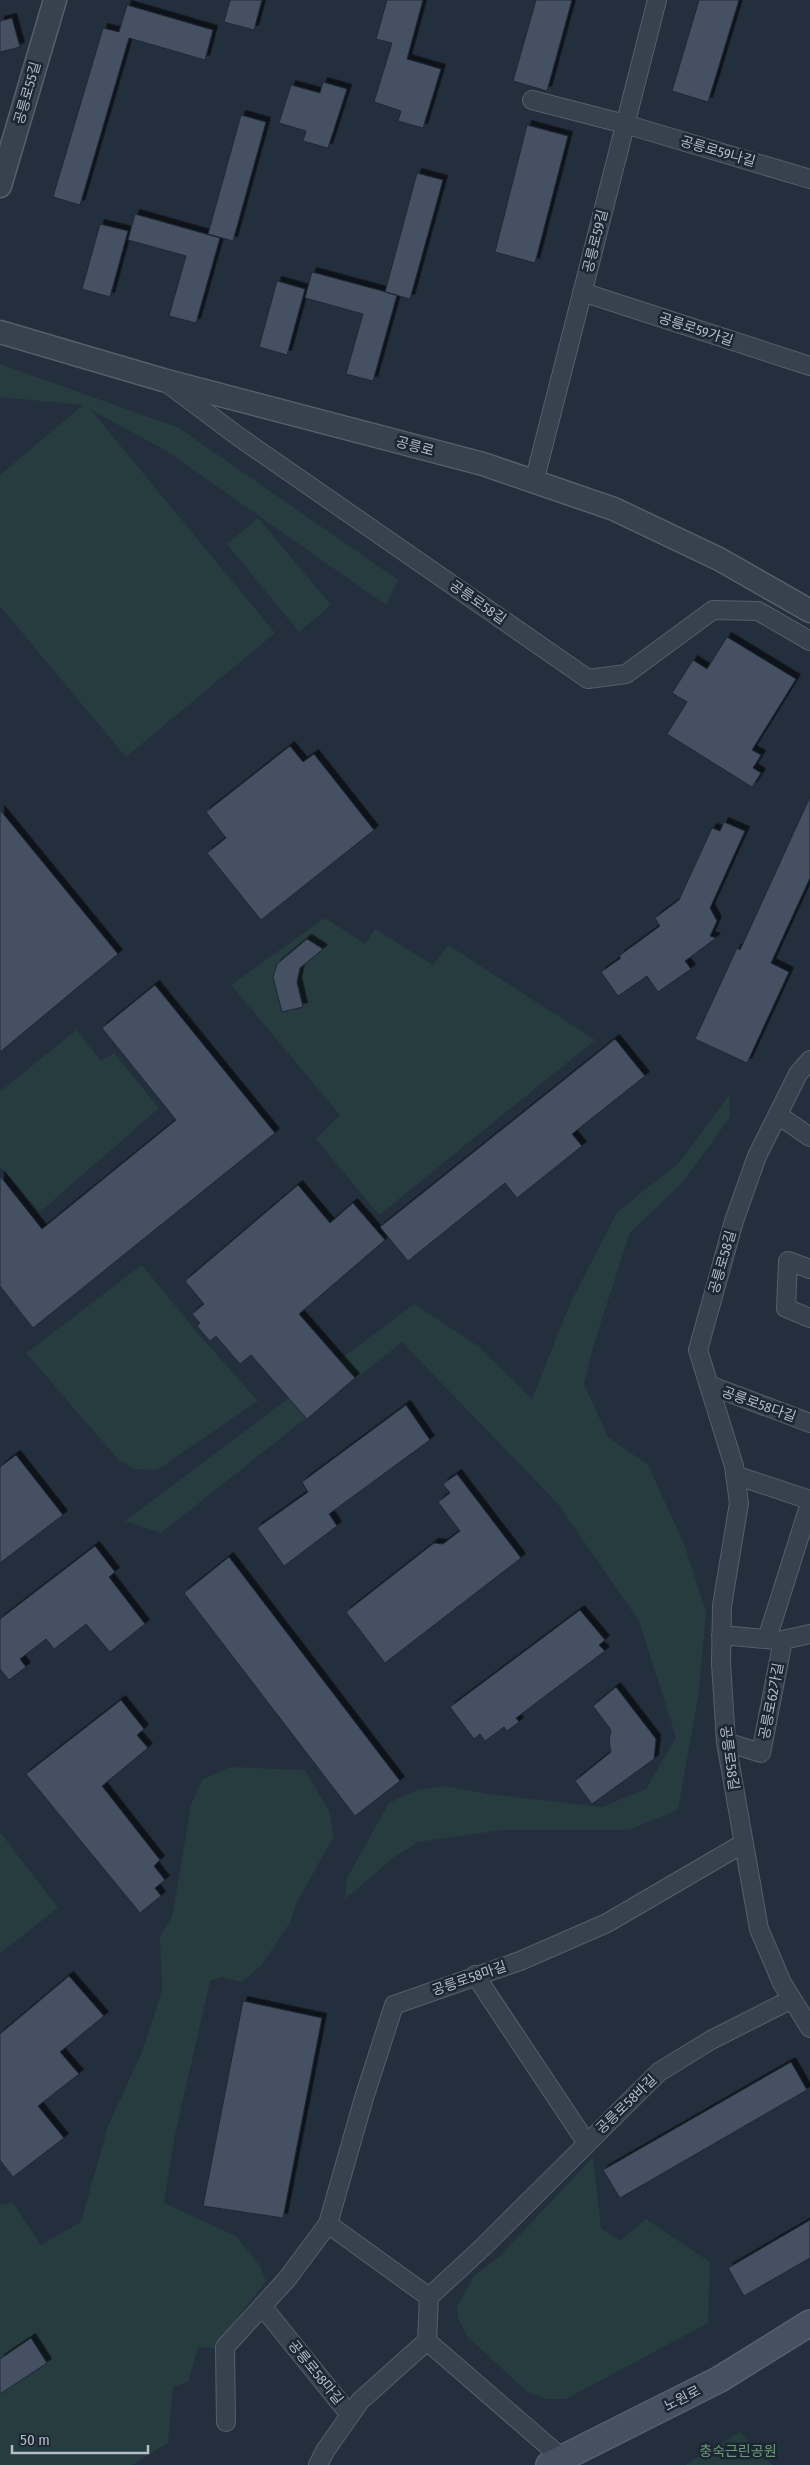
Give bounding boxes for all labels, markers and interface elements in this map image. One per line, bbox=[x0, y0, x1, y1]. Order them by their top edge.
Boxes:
street label: 공릉로55길 bbox=[10, 60, 45, 126]
street label: 공릉로59나길 bbox=[678, 133, 757, 170]
street label: 공릉로59길 bbox=[579, 208, 612, 274]
street label: 공릉로59가길 bbox=[656, 309, 735, 350]
street label: 공릉로 bbox=[394, 433, 436, 460]
street label: 공릉로58길 bbox=[446, 577, 509, 628]
street label: 공릉로58길 bbox=[705, 1229, 740, 1296]
street label: 공릉로58다길 bbox=[719, 1383, 798, 1426]
street label: 공릉로62가길 bbox=[756, 1661, 787, 1741]
street label: 공릉로58길 bbox=[717, 1725, 742, 1791]
street label: 공릉로58마길 bbox=[430, 1958, 509, 1999]
street label: 공릉로58바길 bbox=[592, 2071, 660, 2138]
street label: 공릉로58마길 bbox=[285, 2337, 347, 2408]
street label: 노원로 bbox=[661, 2382, 703, 2415]
scale bar bbox=[12, 2422, 149, 2454]
text: 50 m bbox=[20, 2431, 50, 2449]
park label: 충숙근린공원 bbox=[699, 2443, 777, 2460]

